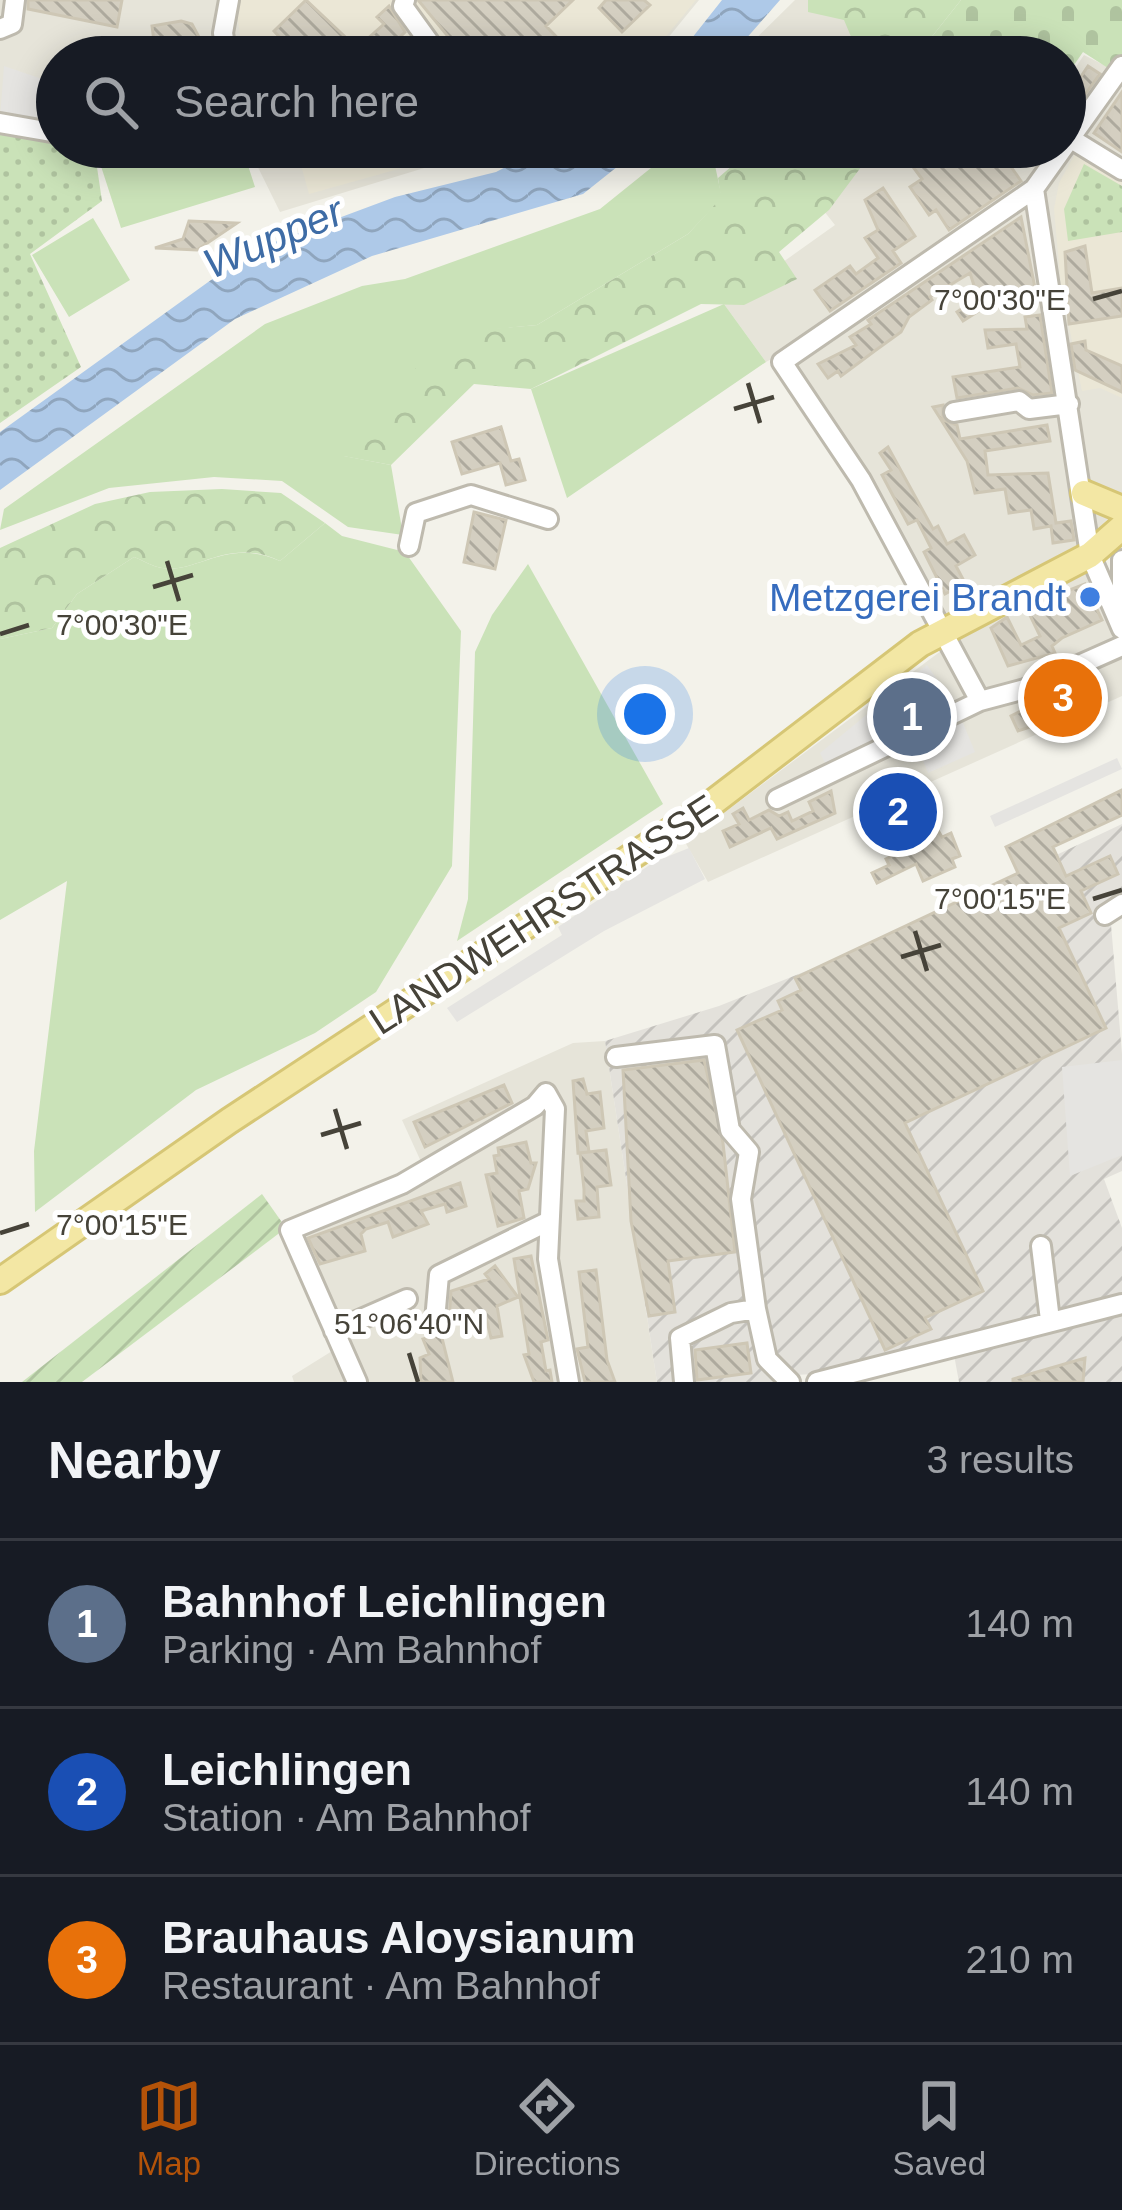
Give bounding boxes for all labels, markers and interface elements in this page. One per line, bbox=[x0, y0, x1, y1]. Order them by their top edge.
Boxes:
search box bbox=[36, 36, 1086, 168]
icon: search bbox=[78, 69, 144, 135]
text: Search here bbox=[174, 76, 419, 127]
water label: Wupper bbox=[196, 186, 352, 288]
text: 7°00'30"E bbox=[934, 283, 1066, 316]
place label: Metzgerei Brandt bbox=[769, 576, 1066, 619]
marker: Metzgerei Brandt bbox=[1077, 584, 1103, 610]
text: 7°00'30"E bbox=[56, 608, 188, 641]
pin: 3 bbox=[1024, 653, 1102, 743]
pin: 1 bbox=[873, 672, 951, 762]
your location bbox=[615, 684, 675, 744]
pin: 2 bbox=[859, 767, 937, 857]
street label: LANDWEHRSTRASSE bbox=[362, 786, 725, 1043]
text: 7°00'15"E bbox=[934, 882, 1066, 915]
text: 7°00'15"E bbox=[56, 1208, 188, 1241]
text: 51°06'40"N bbox=[334, 1307, 484, 1340]
text: Nearby bbox=[48, 1432, 221, 1489]
text: 3 results bbox=[927, 1438, 1074, 1481]
text: Bahnhof Leichlingen bbox=[162, 1576, 607, 1627]
text: 1 bbox=[76, 1602, 98, 1645]
text: 140 m bbox=[966, 1602, 1074, 1645]
text: Parking · Am Bahnhof bbox=[162, 1628, 541, 1671]
text: Leichlingen bbox=[162, 1744, 412, 1795]
text: 2 bbox=[76, 1770, 98, 1813]
text: 140 m bbox=[966, 1770, 1074, 1813]
text: Station · Am Bahnhof bbox=[162, 1796, 531, 1839]
text: Brauhaus Aloysianum bbox=[162, 1912, 635, 1963]
text: 3 bbox=[76, 1938, 98, 1981]
text: 210 m bbox=[966, 1938, 1074, 1981]
text: Restaurant · Am Bahnhof bbox=[162, 1964, 600, 2007]
tab: Map bbox=[136, 2073, 202, 2183]
tab: Directions bbox=[474, 2073, 621, 2183]
tab: Saved bbox=[892, 2073, 986, 2183]

